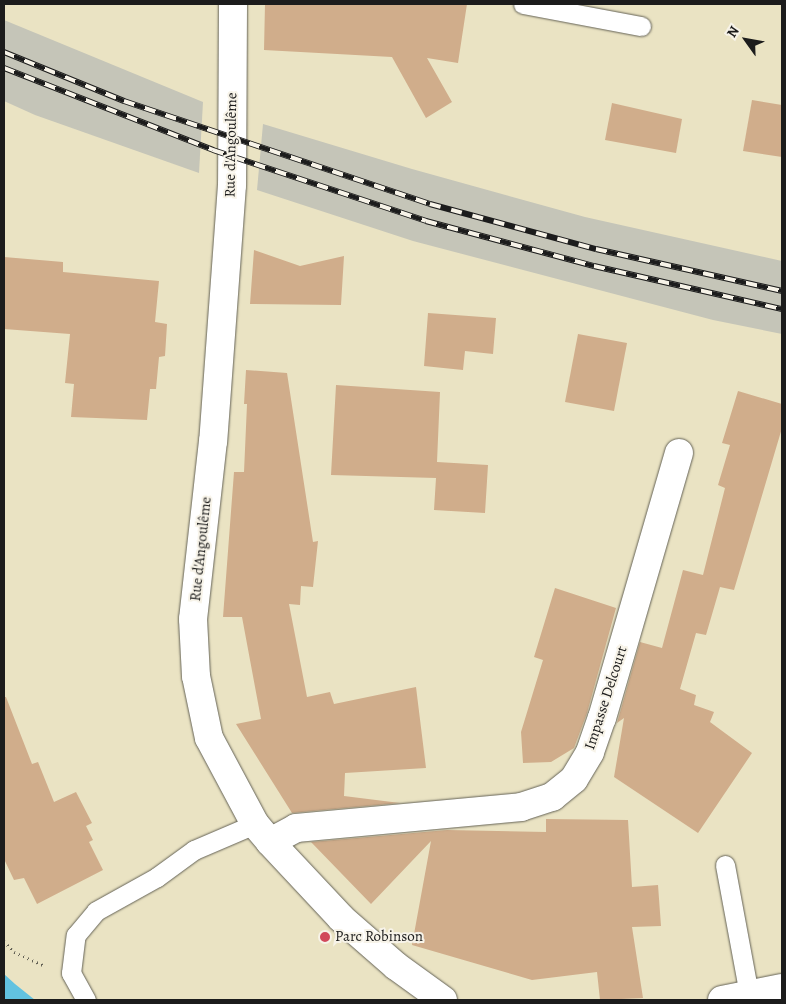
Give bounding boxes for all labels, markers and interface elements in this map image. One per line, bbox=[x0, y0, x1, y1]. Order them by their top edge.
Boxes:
north arrow bbox=[721, 15, 771, 65]
text: N bbox=[722, 22, 744, 41]
street label: Rue d'Angoulême bbox=[221, 92, 241, 198]
street label: Rue d'Angoulême bbox=[187, 496, 215, 602]
street label: Impasse Delcourt bbox=[581, 644, 631, 752]
place label: Parc Robinson bbox=[335, 928, 423, 946]
marker: Parc Robinson bbox=[319, 931, 331, 943]

